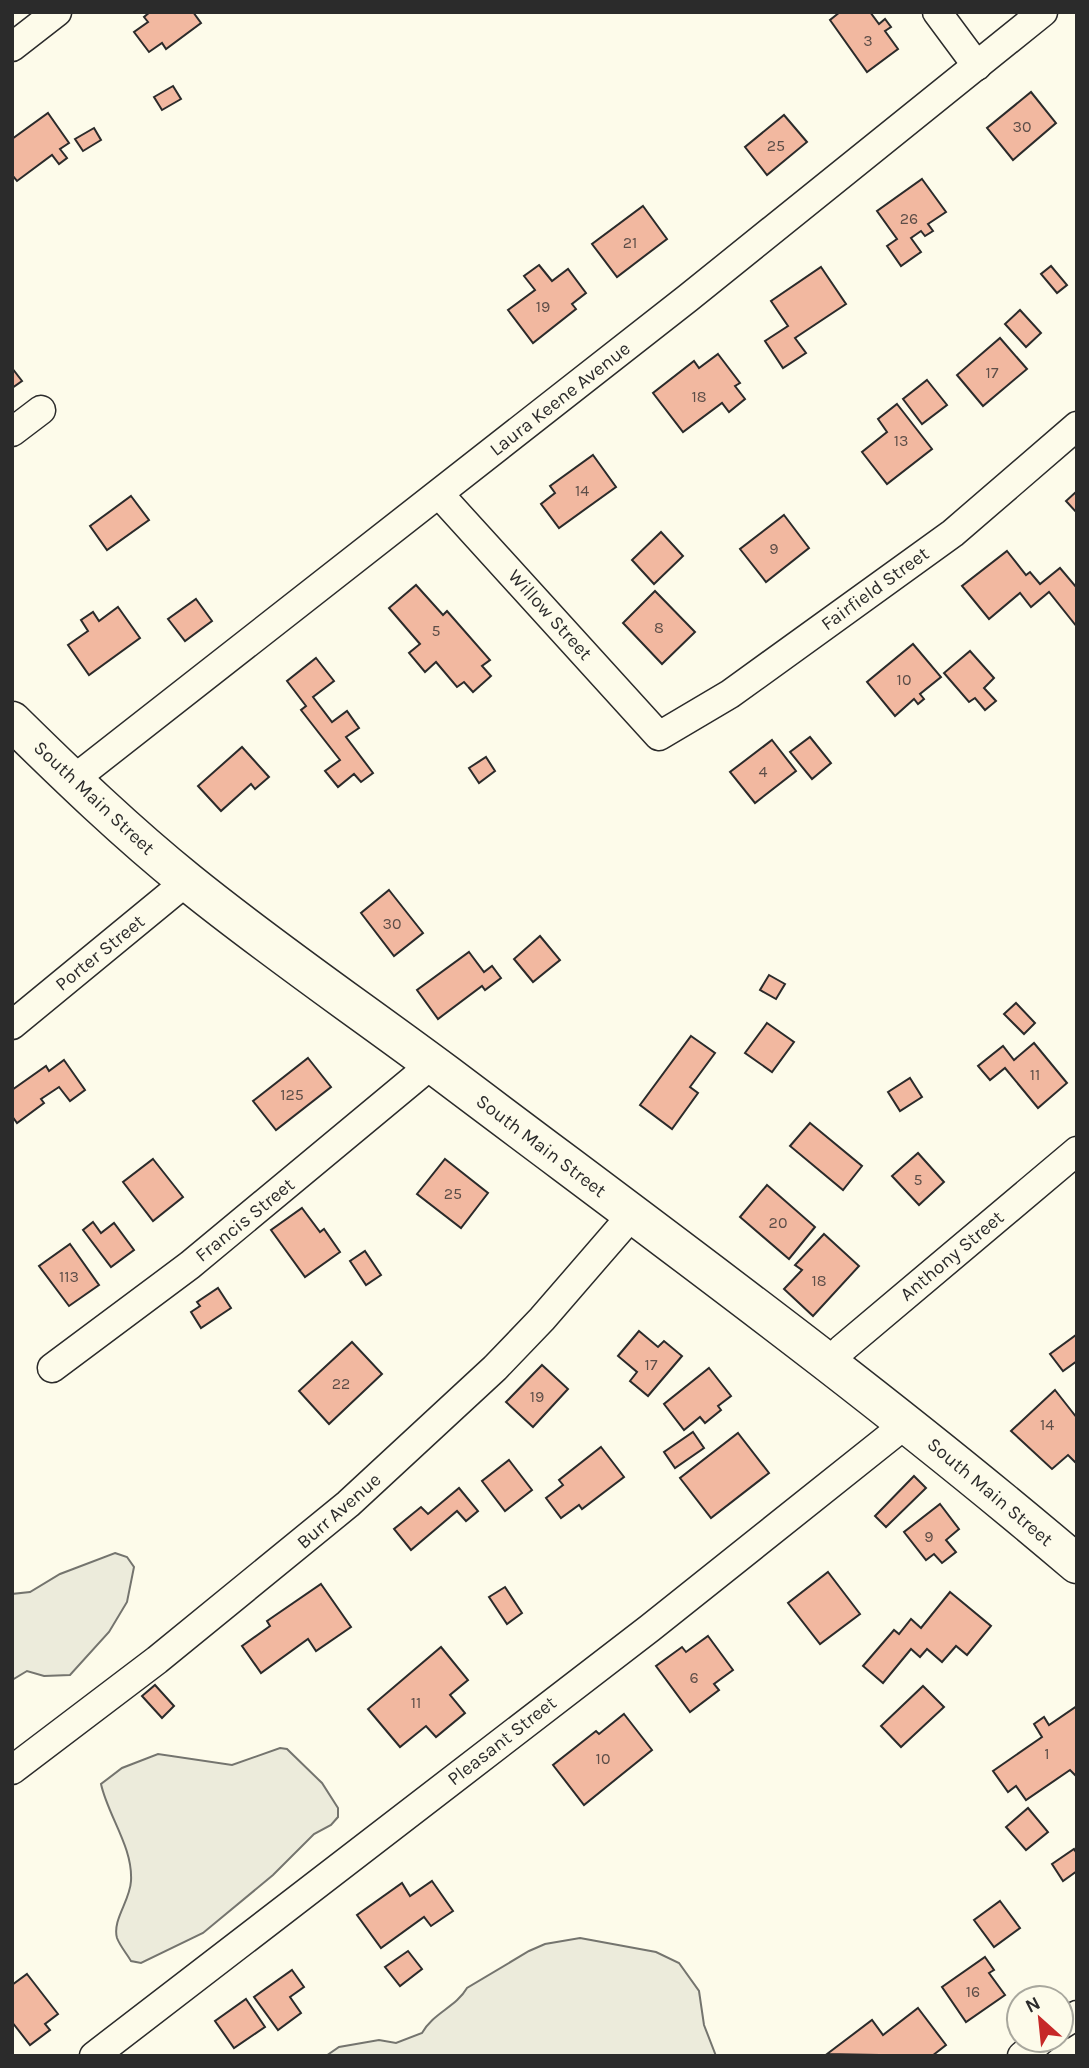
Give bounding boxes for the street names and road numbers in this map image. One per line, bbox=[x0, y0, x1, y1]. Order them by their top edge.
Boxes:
street label: Laura Keene Avenue bbox=[485, 337, 635, 461]
street label: Fairfield Street bbox=[817, 543, 933, 635]
street label: Willow Street bbox=[504, 565, 596, 665]
street label: South Main Street bbox=[29, 736, 159, 860]
street label: Porter Street bbox=[51, 910, 149, 996]
street label: South Main Street bbox=[472, 1090, 610, 1202]
street label: Francis Street bbox=[191, 1173, 299, 1267]
street label: Anthony Street bbox=[896, 1206, 1008, 1306]
street label: South Main Street bbox=[923, 1433, 1057, 1551]
street label: Burr Avenue bbox=[293, 1469, 385, 1553]
street label: Pleasant Street bbox=[443, 1692, 561, 1790]

